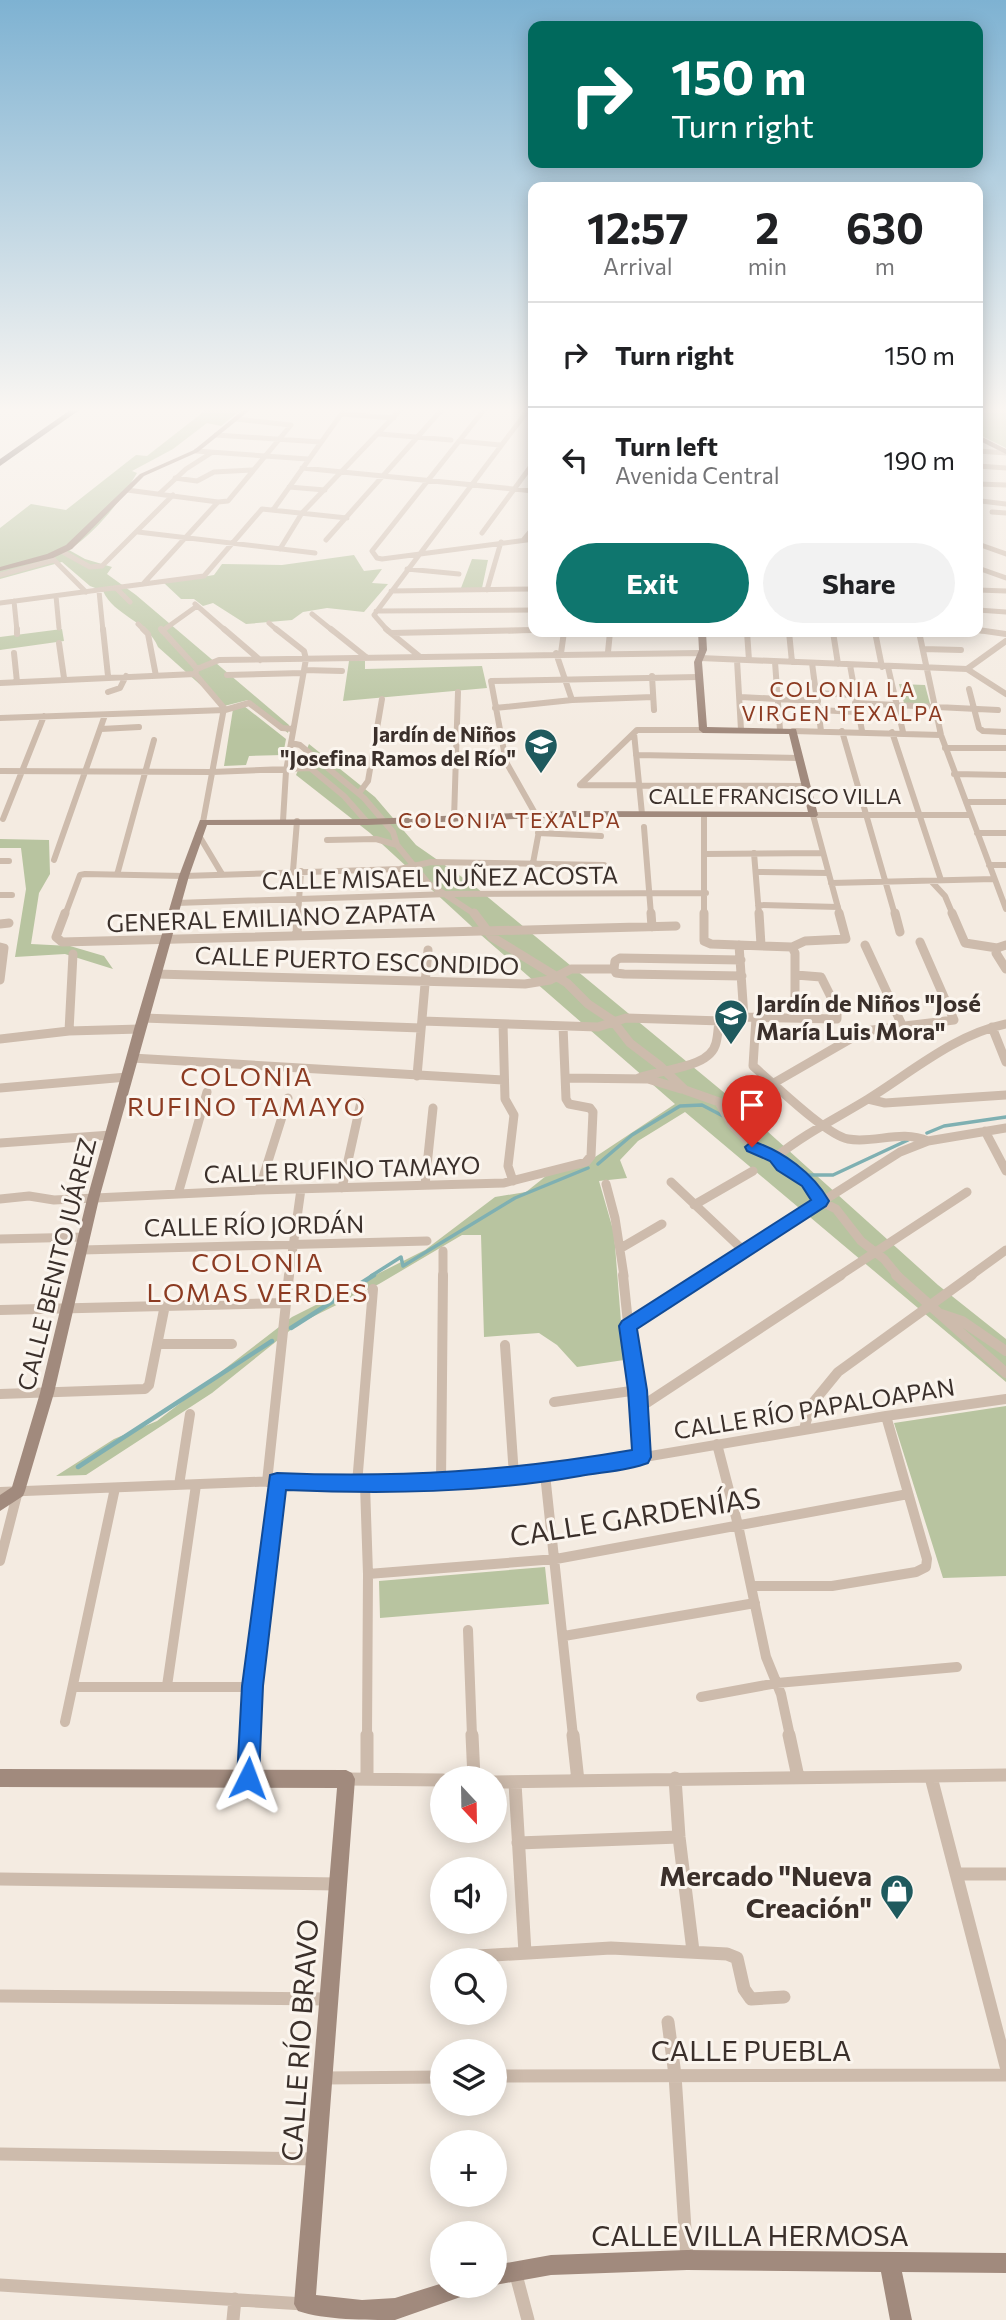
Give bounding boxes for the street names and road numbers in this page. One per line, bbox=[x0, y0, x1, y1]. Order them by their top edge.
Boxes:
street label: CALLE FRANCISCO VILLA bbox=[649, 783, 901, 808]
street label: CALLE MISAEL NUÑEZ ACOSTA bbox=[262, 859, 618, 895]
street label: GENERAL EMILIANO ZAPATA bbox=[106, 897, 436, 937]
street label: CALLE PUERTO ESCONDIDO bbox=[194, 940, 520, 980]
street label: CALLE BENITO JUÁREZ bbox=[11, 1135, 101, 1393]
street label: CALLE RUFINO TAMAYO bbox=[203, 1150, 481, 1188]
street label: CALLE RÍO JORDÁN bbox=[143, 1209, 365, 1241]
street label: CALLE RÍO PAPALOAPAN bbox=[671, 1371, 957, 1445]
street label: CALLE GARDENÍAS bbox=[507, 1479, 763, 1553]
street label: CALLE RÍO BRAVO bbox=[274, 1918, 324, 2162]
street label: CALLE PUEBLA bbox=[651, 2033, 851, 2067]
street label: CALLE VILLA HERMOSA bbox=[591, 2218, 909, 2252]

